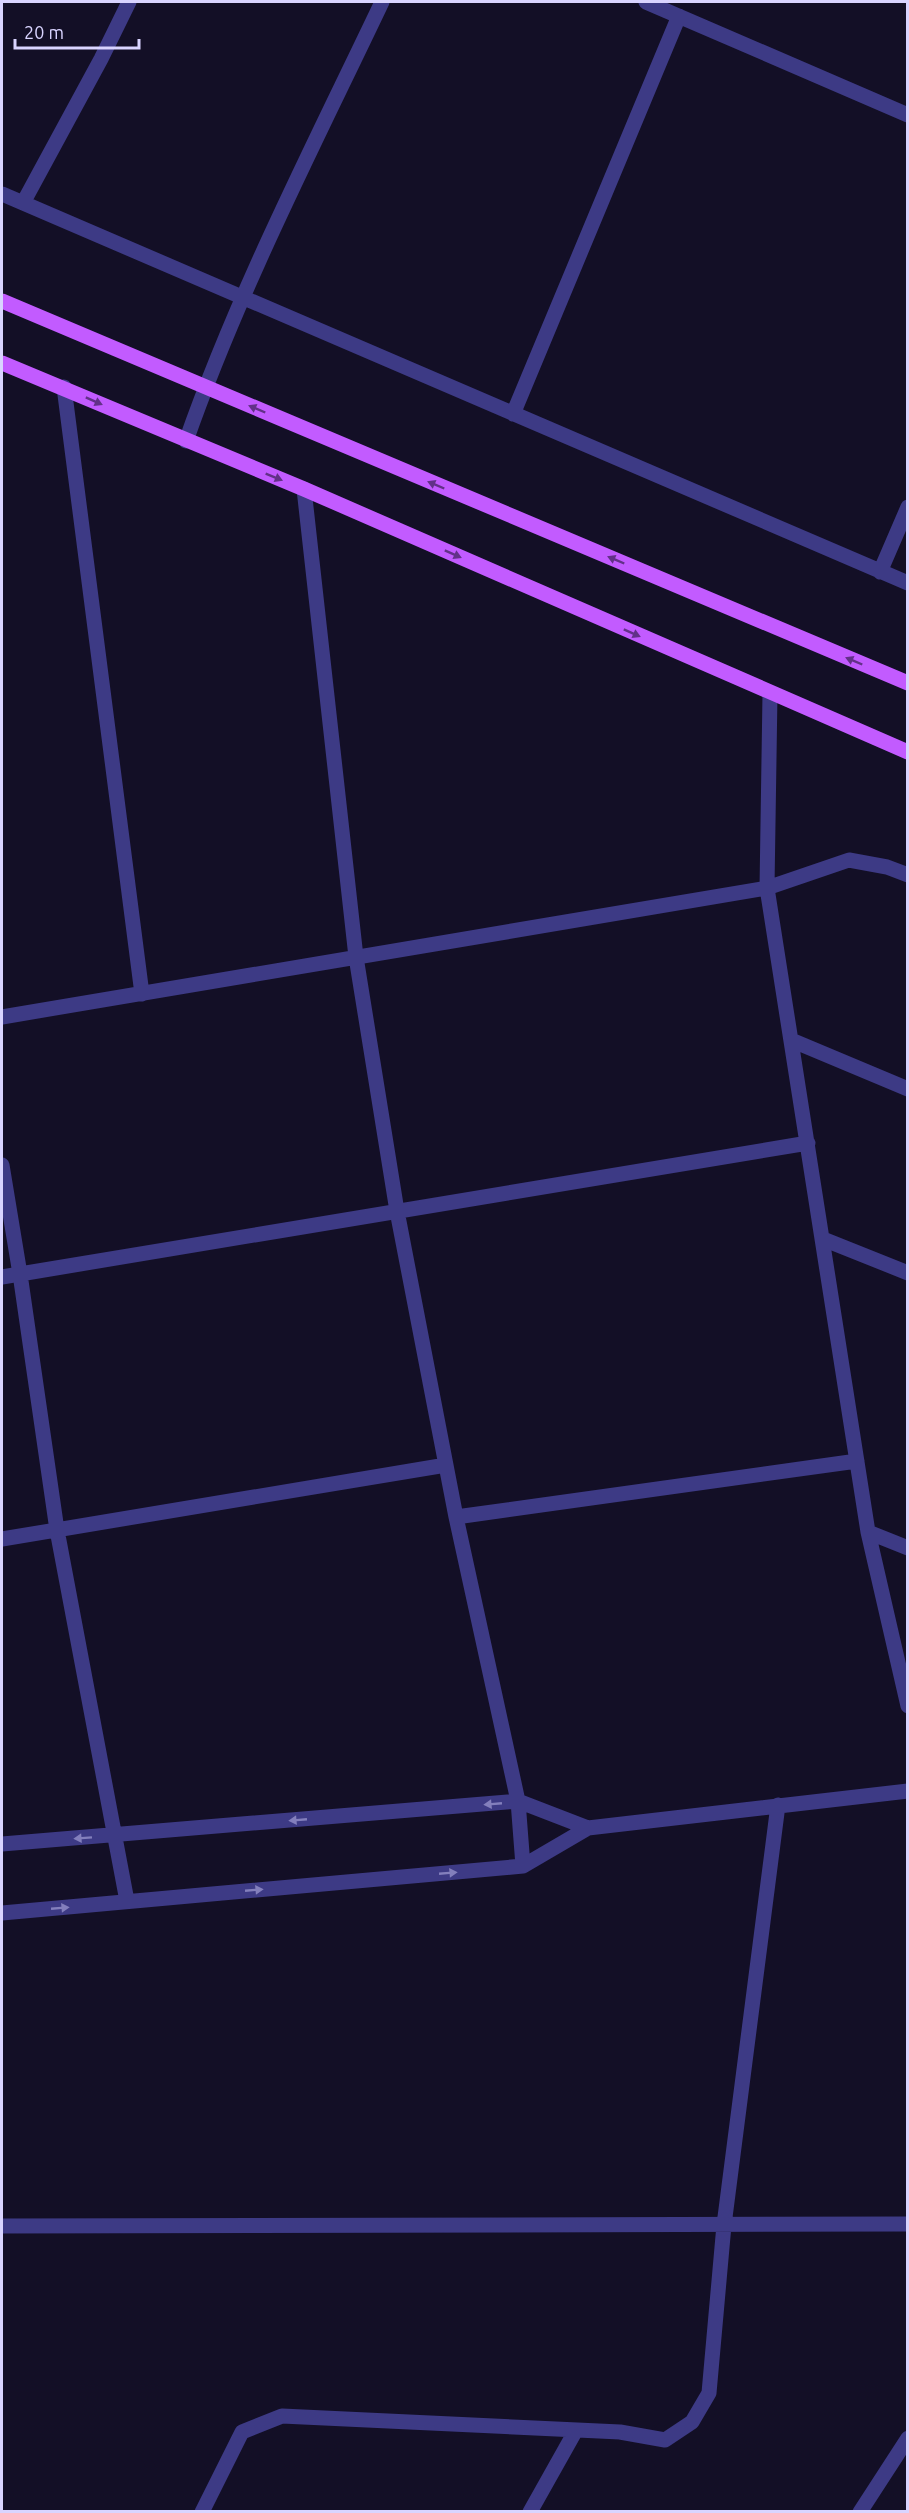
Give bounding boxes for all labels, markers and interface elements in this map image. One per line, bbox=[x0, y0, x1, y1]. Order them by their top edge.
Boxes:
scale bar bbox=[15, 12, 140, 50]
text: 20 m bbox=[24, 22, 64, 42]
one-way arrow bbox=[86, 396, 104, 406]
one-way arrow bbox=[247, 404, 265, 414]
one-way arrow bbox=[265, 473, 283, 482]
one-way arrow bbox=[428, 480, 445, 489]
one-way arrow bbox=[444, 550, 462, 559]
one-way arrow bbox=[607, 555, 625, 564]
one-way arrow bbox=[623, 628, 640, 637]
one-way arrow bbox=[844, 656, 862, 666]
one-way arrow bbox=[483, 1799, 502, 1808]
one-way arrow bbox=[289, 1815, 308, 1825]
one-way arrow bbox=[74, 1833, 93, 1843]
one-way arrow bbox=[439, 1868, 458, 1878]
one-way arrow bbox=[245, 1885, 264, 1895]
one-way arrow bbox=[50, 1903, 69, 1913]

